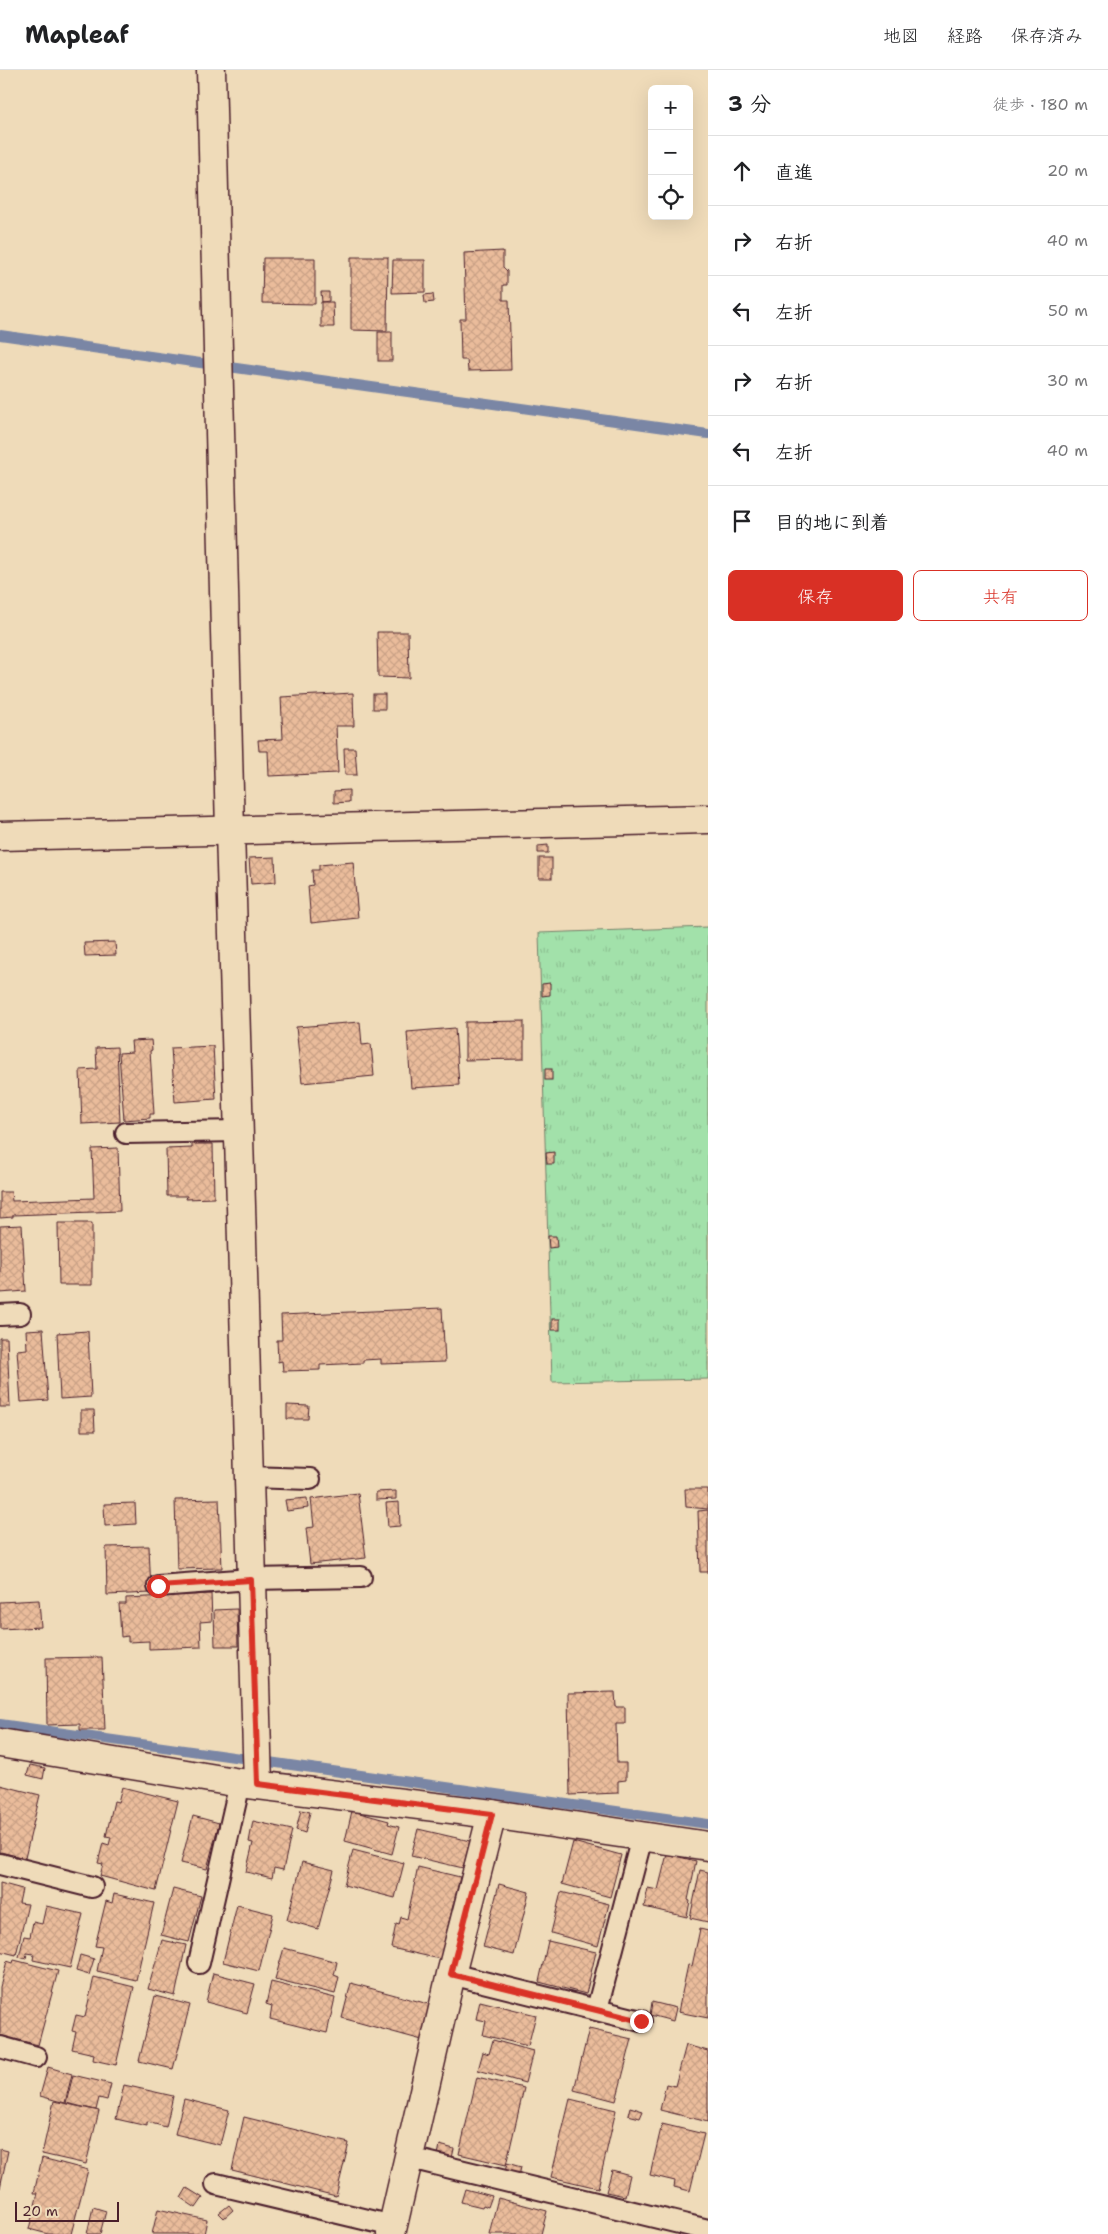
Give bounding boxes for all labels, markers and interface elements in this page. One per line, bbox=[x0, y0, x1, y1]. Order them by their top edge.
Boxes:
text: Mapleaf bbox=[25, 19, 129, 51]
text: 地図 bbox=[883, 24, 919, 48]
text: 経路 bbox=[947, 24, 983, 48]
text: 保存済み bbox=[1011, 24, 1083, 48]
map controls bbox=[648, 85, 693, 220]
button: + bbox=[648, 85, 693, 130]
text: 3 分 bbox=[728, 90, 771, 118]
text: 徒歩 · 180 m bbox=[993, 94, 1088, 115]
button: − bbox=[648, 130, 693, 175]
icon: ahead bbox=[728, 157, 756, 185]
text: 直進 bbox=[775, 160, 813, 185]
text: 20 m bbox=[1047, 160, 1088, 181]
button: locate bbox=[648, 175, 693, 220]
icon: right bbox=[728, 227, 756, 255]
text: 右折 bbox=[775, 230, 813, 255]
text: 40 m bbox=[1046, 230, 1088, 251]
icon: left bbox=[728, 297, 756, 325]
text: 左折 bbox=[775, 300, 813, 325]
text: 50 m bbox=[1048, 300, 1088, 321]
icon: right bbox=[728, 367, 756, 395]
text: 右折 bbox=[775, 370, 813, 395]
text: 30 m bbox=[1047, 370, 1088, 391]
icon: left bbox=[728, 437, 756, 465]
text: 左折 bbox=[775, 440, 813, 465]
text: 40 m bbox=[1046, 440, 1088, 461]
icon: arrive bbox=[728, 507, 756, 535]
text: 目的地に到着 bbox=[775, 510, 889, 535]
button: 保存 bbox=[728, 570, 903, 621]
button: 共有 bbox=[913, 570, 1088, 621]
route start bbox=[147, 1575, 170, 1598]
route end bbox=[630, 2010, 653, 2033]
scale bar bbox=[15, 2199, 119, 2222]
text: 20 m bbox=[22, 2202, 58, 2220]

